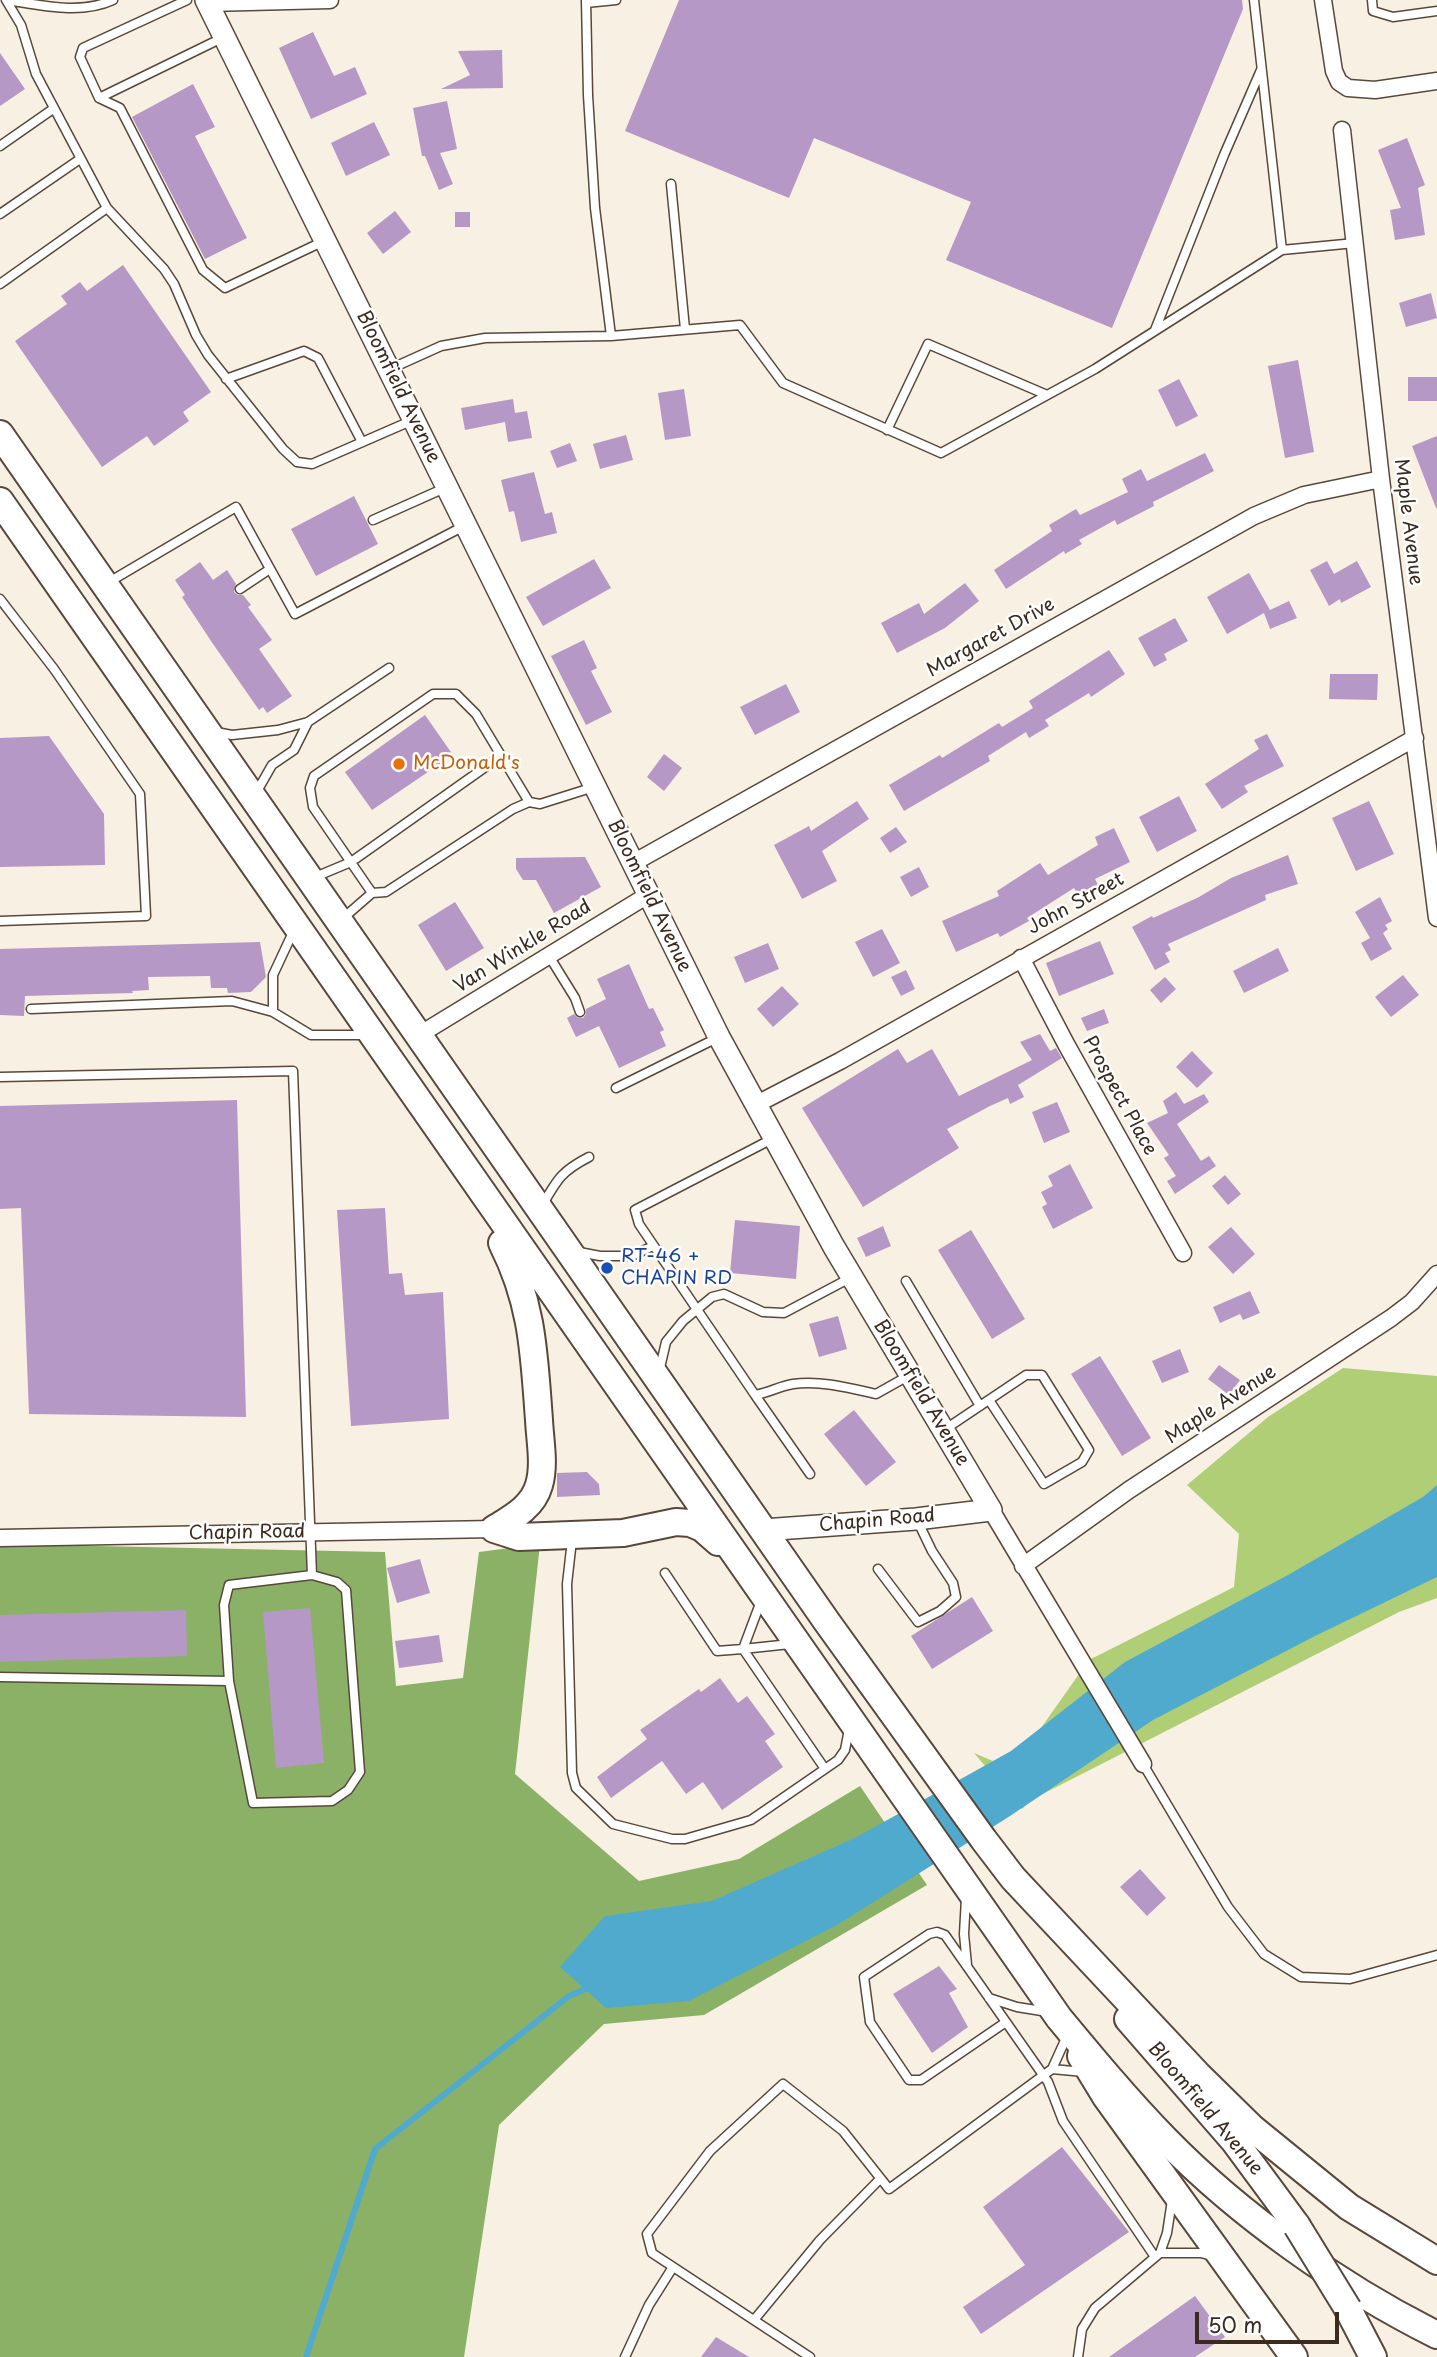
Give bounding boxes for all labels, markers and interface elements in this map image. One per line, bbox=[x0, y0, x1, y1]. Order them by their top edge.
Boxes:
street label: Bloomfield Avenue bbox=[351, 307, 445, 467]
street label: Maple Avenue bbox=[1389, 457, 1427, 587]
street label: Margaret Drive bbox=[923, 593, 1059, 683]
place label: McDonald's bbox=[413, 753, 520, 775]
marker: McDonald's bbox=[391, 756, 407, 772]
street label: Bloomfield Avenue bbox=[602, 816, 696, 976]
street label: John Street bbox=[1024, 868, 1128, 940]
street label: Van Winkle Road bbox=[450, 896, 596, 998]
street label: Prospect Place bbox=[1077, 1032, 1161, 1160]
place label: RT-46 + CHAPIN RD bbox=[621, 1246, 732, 1290]
marker: RT-46 + CHAPIN RD bbox=[599, 1260, 615, 1276]
street label: Bloomfield Avenue bbox=[868, 1316, 974, 1470]
street label: Maple Avenue bbox=[1161, 1361, 1281, 1449]
street label: Chapin Road bbox=[818, 1505, 936, 1537]
street label: Chapin Road bbox=[189, 1521, 305, 1545]
street label: Bloomfield Avenue bbox=[1143, 2038, 1267, 2180]
scale bar bbox=[1199, 2298, 1342, 2342]
text: 50 m bbox=[1208, 2308, 1262, 2340]

